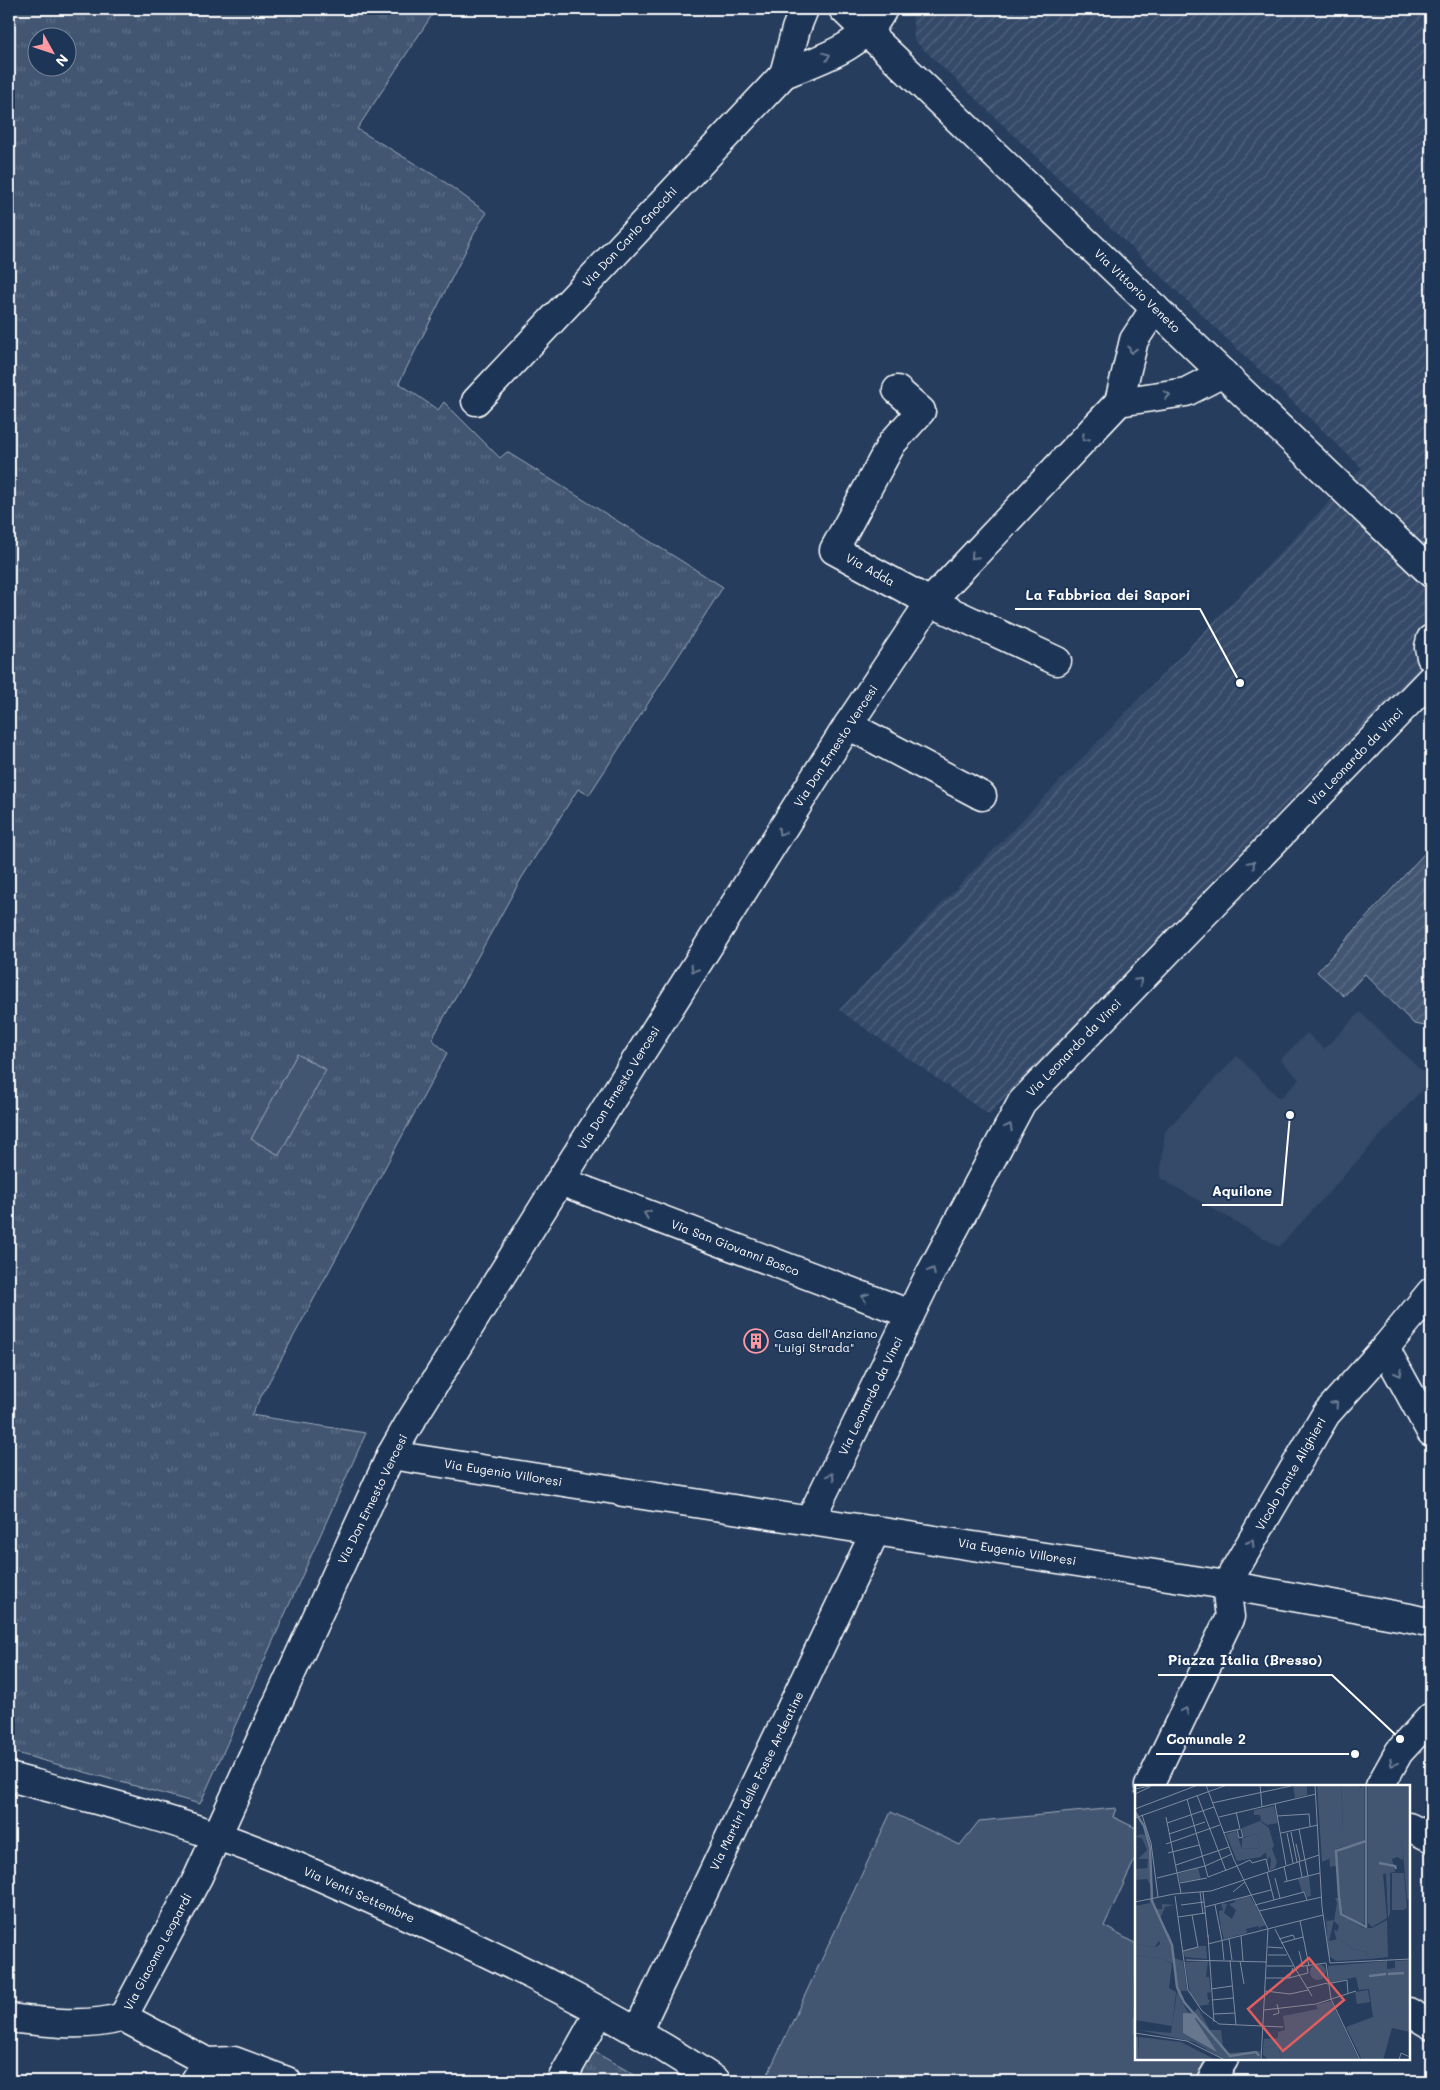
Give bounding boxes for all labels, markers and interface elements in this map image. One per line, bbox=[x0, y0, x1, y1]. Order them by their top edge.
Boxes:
north arrow bbox=[28, 28, 78, 78]
text: N bbox=[52, 50, 73, 71]
one-way arrow bbox=[823, 52, 831, 62]
street label: Via Don Carlo Gnocchi bbox=[578, 183, 680, 290]
street label: Via Vittorio Veneto bbox=[1091, 245, 1184, 336]
one-way arrow bbox=[1127, 345, 1137, 353]
one-way arrow bbox=[1163, 391, 1171, 401]
one-way arrow bbox=[1082, 432, 1091, 441]
street label: Via Adda bbox=[843, 549, 898, 589]
one-way arrow bbox=[971, 550, 980, 559]
callout: La Fabbrica dei Sapori bbox=[1015, 580, 1200, 609]
text: La Fabbrica dei Sapori bbox=[1026, 585, 1190, 604]
street label: Via Don Ernesto Vercesi bbox=[790, 681, 881, 810]
street label: Via Leonardo da Vinci bbox=[1304, 704, 1406, 809]
one-way arrow bbox=[777, 826, 787, 835]
one-way arrow bbox=[1247, 861, 1256, 870]
one-way arrow bbox=[691, 964, 700, 973]
one-way arrow bbox=[1134, 977, 1143, 986]
street label: Via Leonardo da Vinci bbox=[1022, 995, 1124, 1100]
street label: Via Don Ernesto Vercesi bbox=[574, 1023, 663, 1152]
one-way arrow bbox=[1003, 1124, 1013, 1133]
callout: Aquilone bbox=[1202, 1176, 1282, 1205]
text: Aquilone bbox=[1212, 1181, 1272, 1200]
one-way arrow bbox=[644, 1210, 652, 1220]
street label: Via San Giovanni Bosco bbox=[669, 1215, 802, 1279]
one-way arrow bbox=[926, 1267, 936, 1276]
one-way arrow bbox=[861, 1293, 870, 1303]
place label: Casa dell'Anziano "Luigi Strada" bbox=[774, 1325, 877, 1355]
building icon: Casa dell'Anziano "Luigi Strada" bbox=[743, 1328, 769, 1354]
street label: Via Leonardo da Vinci bbox=[834, 1334, 906, 1457]
one-way arrow bbox=[1393, 1368, 1403, 1377]
one-way arrow bbox=[1329, 1400, 1338, 1409]
street label: Vicolo Dante Alighieri bbox=[1251, 1414, 1329, 1533]
street label: Via Don Ernesto Vercesi bbox=[334, 1431, 411, 1566]
street label: Via Eugenio Villoresi bbox=[443, 1455, 563, 1489]
one-way arrow bbox=[825, 1473, 835, 1482]
street label: Via Eugenio Villoresi bbox=[957, 1534, 1077, 1568]
one-way arrow bbox=[1245, 1539, 1255, 1548]
callout: Piazza Italia (Bresso) bbox=[1158, 1646, 1332, 1675]
text: Piazza Italia (Bresso) bbox=[1168, 1650, 1322, 1669]
street label: Via Martiri delle Fosse Ardeatine bbox=[706, 1688, 807, 1873]
one-way arrow bbox=[1179, 1707, 1190, 1716]
callout: Comunale 2 bbox=[1156, 1725, 1255, 1754]
text: Comunale 2 bbox=[1166, 1729, 1246, 1748]
one-way arrow bbox=[1389, 1758, 1399, 1767]
inset map bbox=[1135, 1785, 1410, 2060]
street label: Via Venti Settembre bbox=[301, 1862, 418, 1926]
street label: Via Giacomo Leopardi bbox=[119, 1890, 195, 2013]

